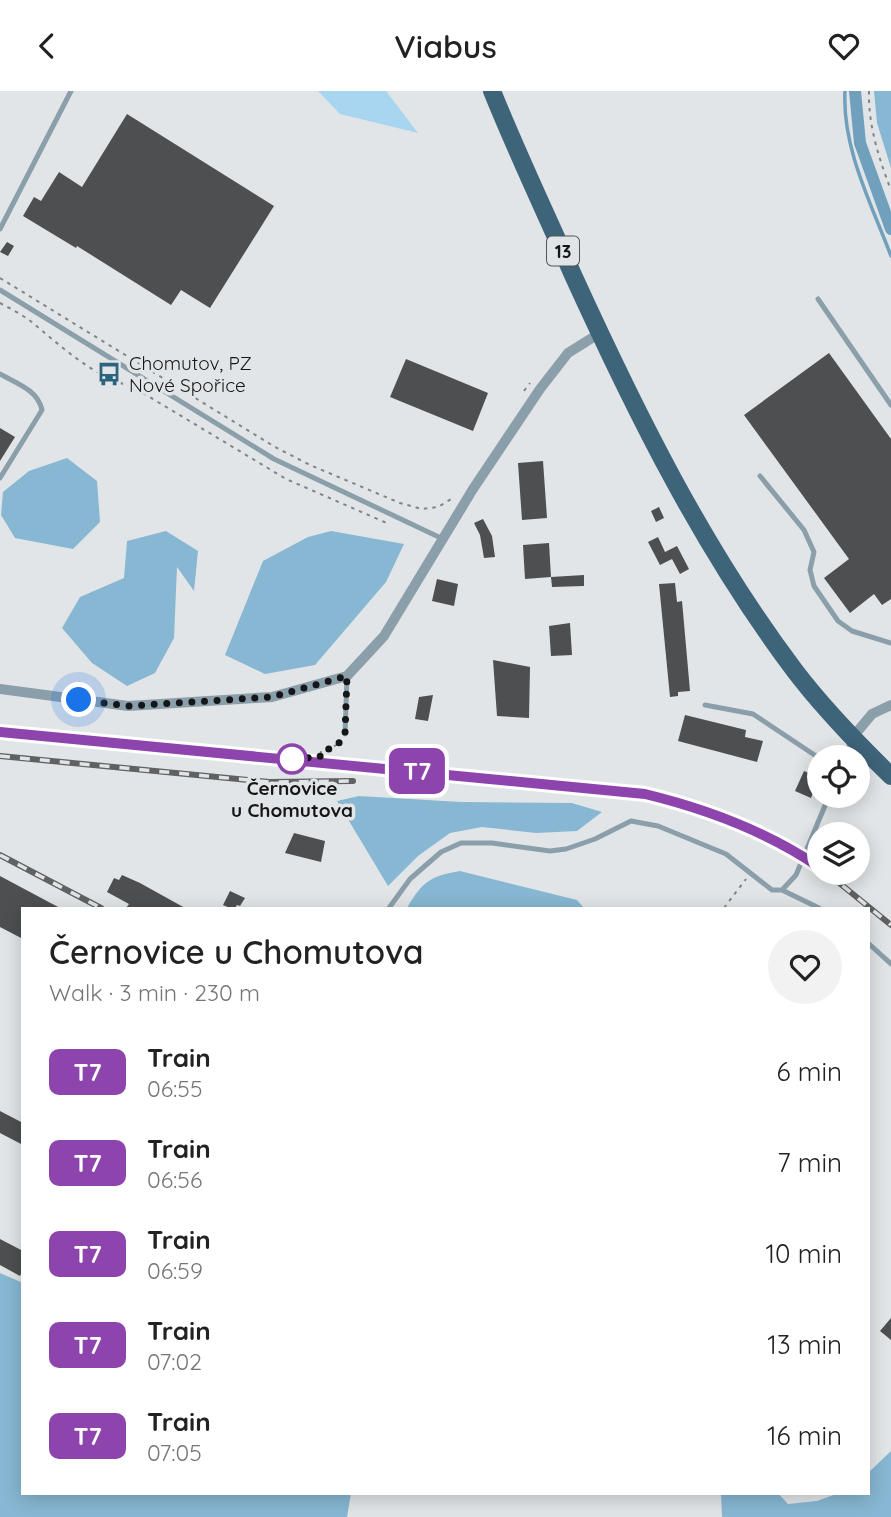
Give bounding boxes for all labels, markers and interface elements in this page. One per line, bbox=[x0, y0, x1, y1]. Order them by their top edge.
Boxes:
text: Viabus bbox=[394, 26, 497, 66]
icon: back bbox=[28, 27, 66, 65]
icon: heart bbox=[825, 27, 863, 65]
road number: 13 bbox=[547, 237, 579, 265]
place label: Chomutov, PZ Nové Spořice bbox=[129, 351, 252, 397]
bus stop icon: Chomutov, PZ Nové Spořice bbox=[95, 360, 123, 388]
your location bbox=[61, 682, 96, 717]
marker: Černovice u Chomutova bbox=[277, 744, 307, 774]
map controls bbox=[807, 745, 870, 885]
button: locate bbox=[807, 745, 870, 808]
line badge: T7 bbox=[386, 748, 448, 794]
text: T7 bbox=[403, 756, 431, 786]
place label: Černovice u Chomutova bbox=[231, 776, 353, 822]
button: layers bbox=[807, 822, 870, 885]
button: heart bbox=[768, 930, 842, 1004]
text: Černovice u Chomutova bbox=[49, 931, 424, 972]
text: Walk · 3 min · 230 m bbox=[49, 978, 260, 1007]
text: Train bbox=[147, 1041, 211, 1074]
text: 6 min bbox=[777, 1055, 842, 1088]
text: T7 bbox=[73, 1057, 102, 1087]
text: 06:55 bbox=[147, 1074, 202, 1103]
text: Train bbox=[147, 1132, 211, 1165]
text: 7 min bbox=[777, 1146, 842, 1179]
text: T7 bbox=[73, 1148, 102, 1178]
text: 06:56 bbox=[147, 1165, 202, 1194]
text: Train bbox=[147, 1223, 211, 1256]
text: 10 min bbox=[766, 1237, 842, 1270]
text: T7 bbox=[73, 1239, 102, 1269]
text: 06:59 bbox=[147, 1256, 203, 1285]
text: Train bbox=[147, 1314, 211, 1347]
text: 13 min bbox=[767, 1328, 842, 1361]
text: T7 bbox=[73, 1330, 102, 1360]
text: 07:02 bbox=[147, 1347, 202, 1376]
text: Train bbox=[147, 1405, 211, 1438]
text: 16 min bbox=[767, 1419, 842, 1452]
text: T7 bbox=[73, 1421, 102, 1451]
text: 07:05 bbox=[147, 1438, 202, 1467]

